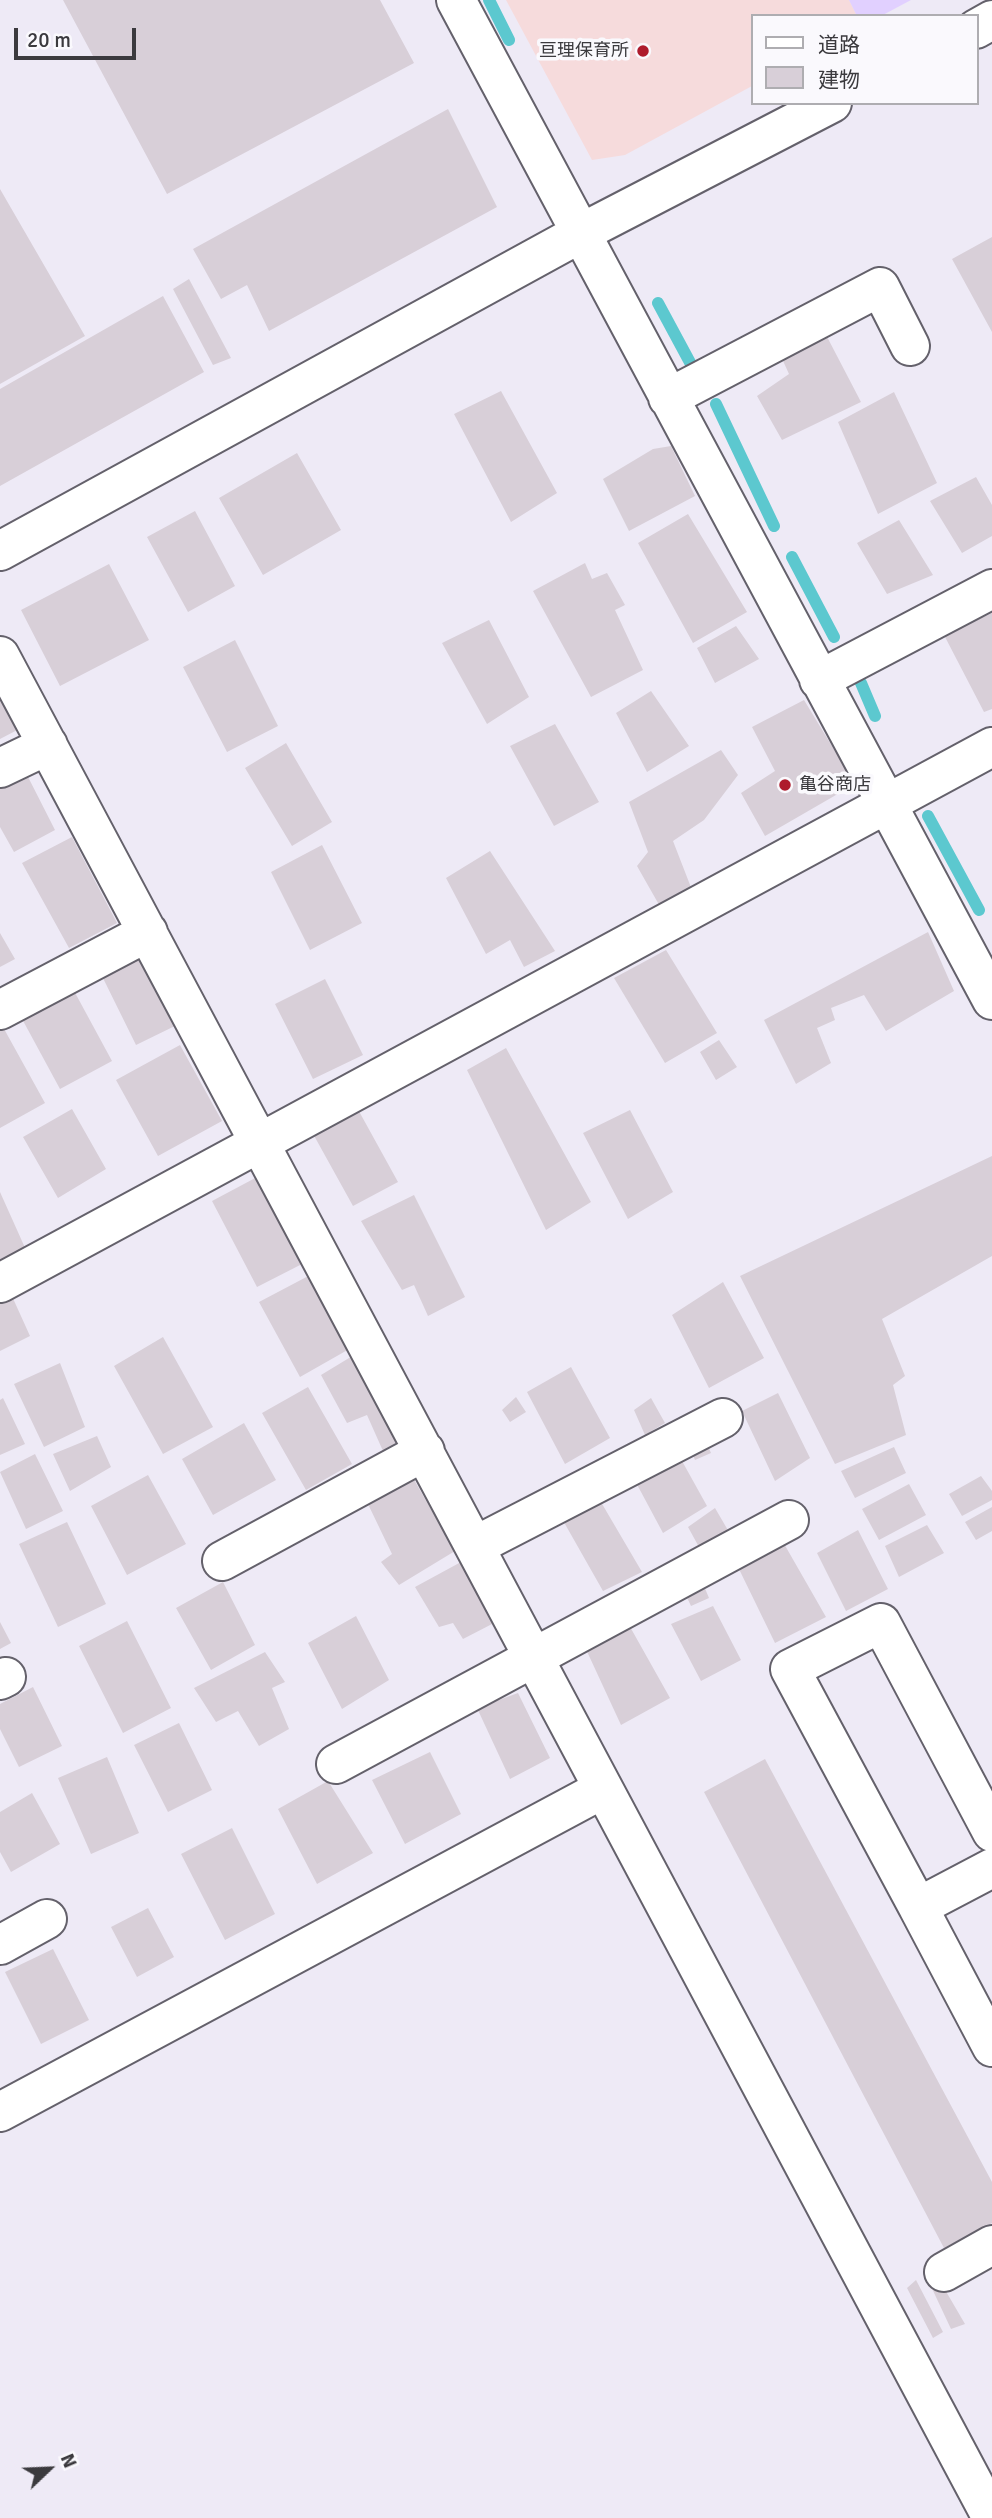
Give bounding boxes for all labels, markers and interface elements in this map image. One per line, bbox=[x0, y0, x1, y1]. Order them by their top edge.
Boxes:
scale bar bbox=[18, 14, 140, 58]
legend bbox=[750, 14, 978, 105]
text: 20 m bbox=[27, 27, 71, 53]
text: 道路 bbox=[818, 32, 860, 58]
place label: 亘理保育所 bbox=[539, 40, 629, 62]
marker: 亘理保育所 bbox=[635, 43, 651, 59]
text: 建物 bbox=[818, 67, 860, 93]
place label: 亀谷商店 bbox=[799, 774, 871, 796]
marker: 亀谷商店 bbox=[777, 777, 793, 793]
north arrow bbox=[14, 2434, 84, 2504]
text: N bbox=[55, 2450, 82, 2472]

